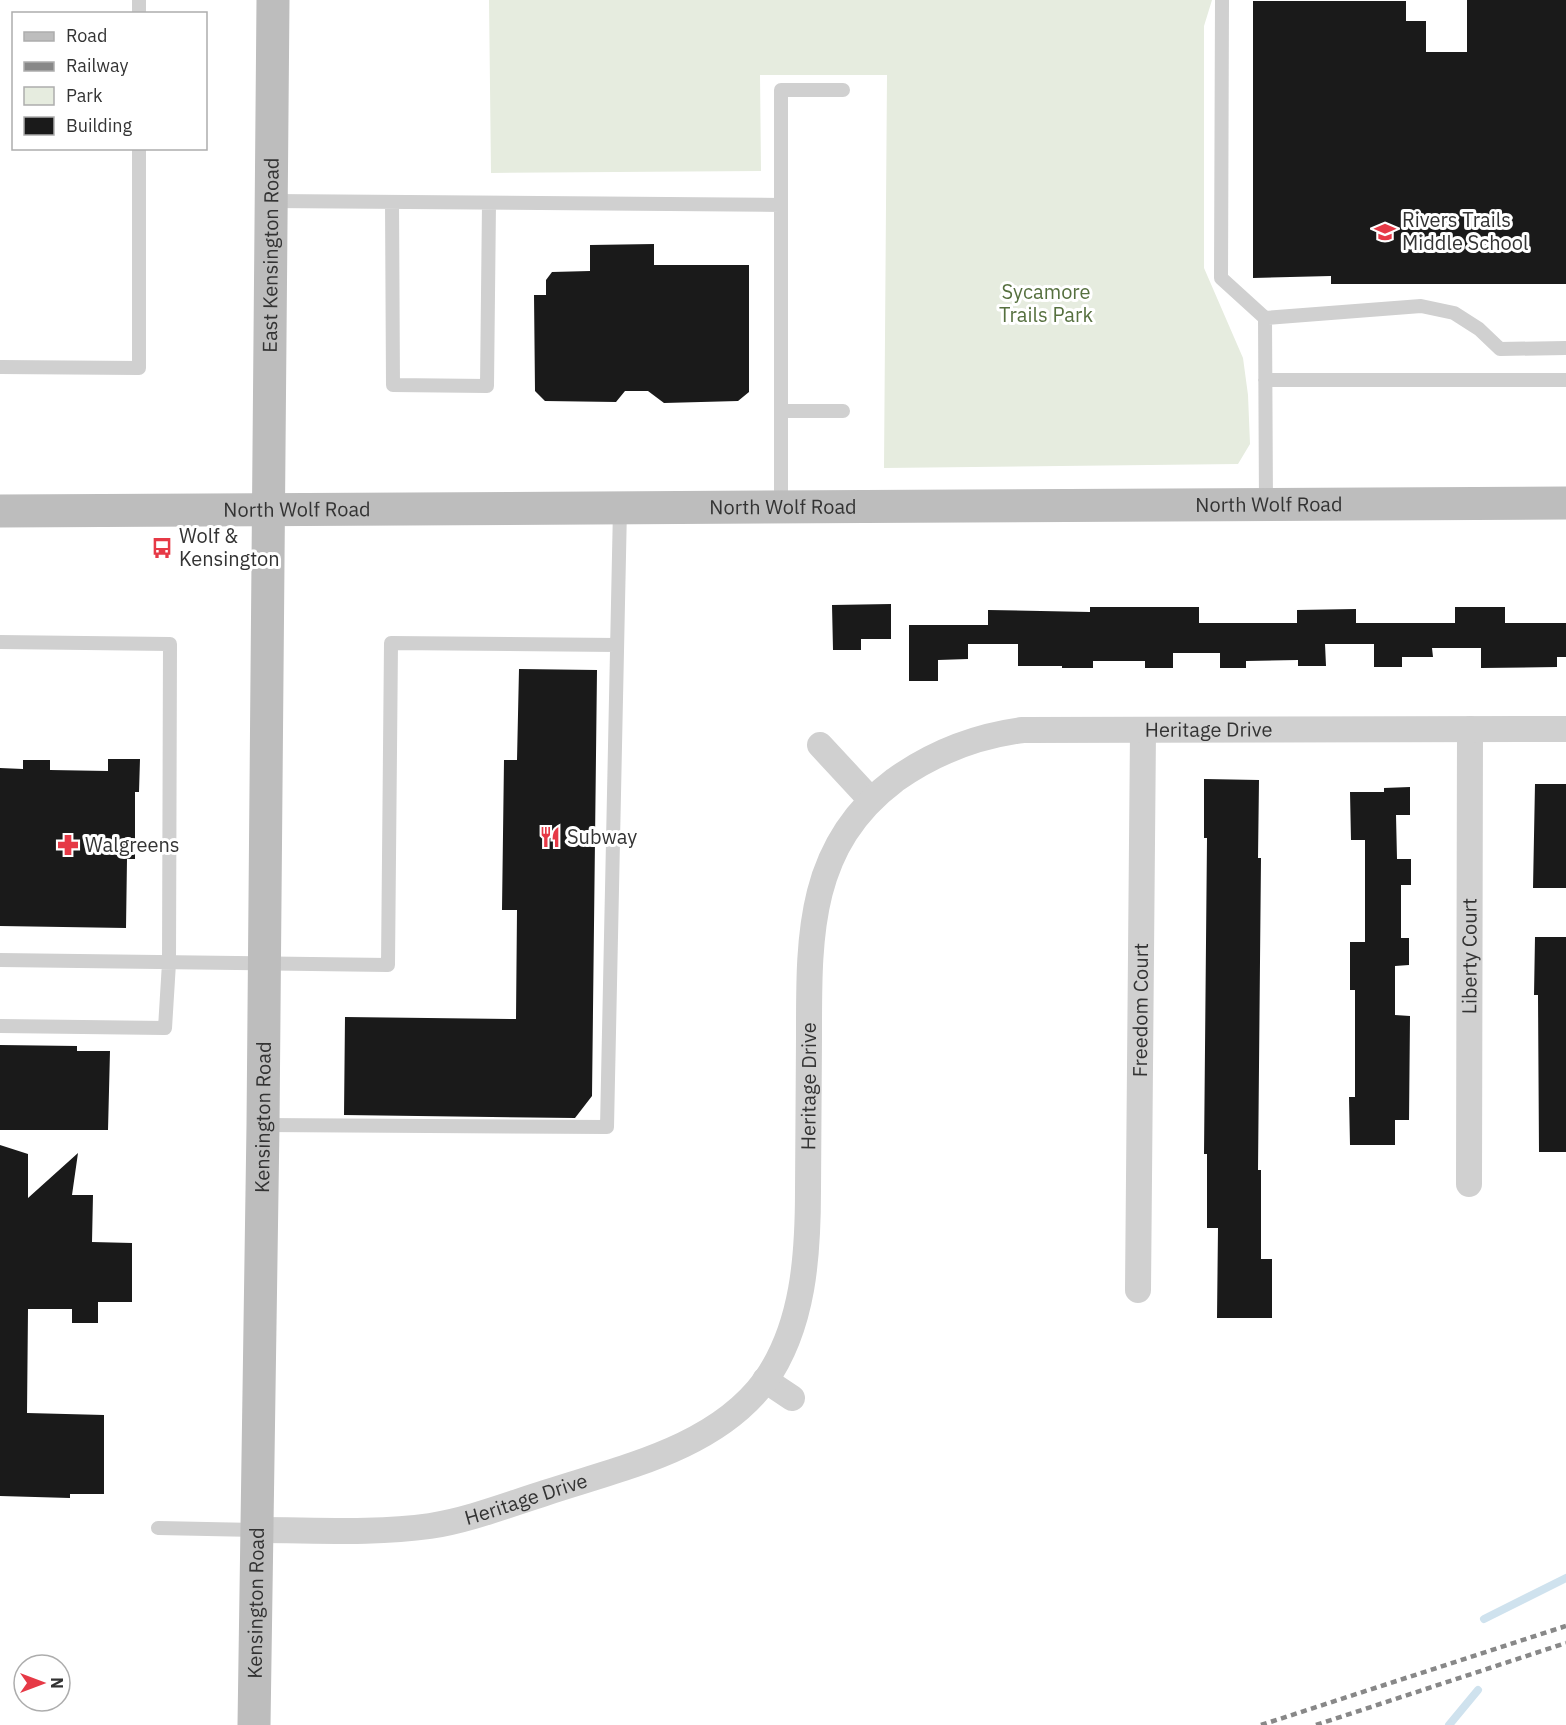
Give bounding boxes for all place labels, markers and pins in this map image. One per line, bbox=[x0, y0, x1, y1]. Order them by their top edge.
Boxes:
place label: Rivers Trails Middle School bbox=[1402, 206, 1528, 256]
school or university icon: Rivers Trails Middle School bbox=[1373, 220, 1397, 244]
place label: Wolf & Kensington bbox=[179, 522, 280, 572]
bus stop icon: Wolf & Kensington bbox=[150, 536, 174, 560]
place label: Subway bbox=[567, 823, 637, 850]
restaurant icon: Subway bbox=[538, 825, 562, 849]
place label: Walgreens bbox=[85, 831, 180, 858]
pharmacy icon: Walgreens bbox=[56, 833, 80, 857]

